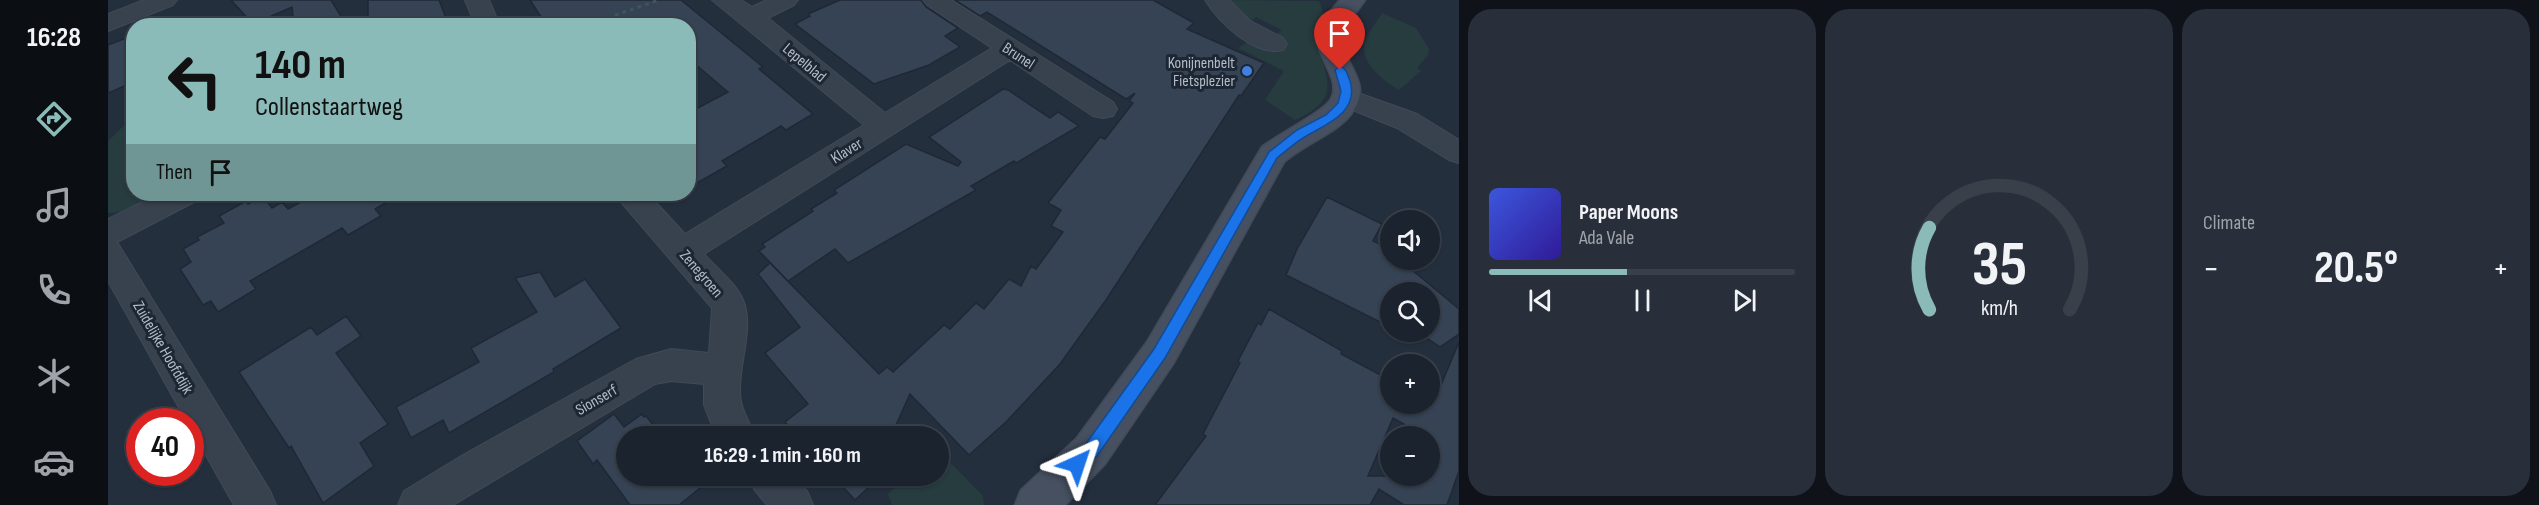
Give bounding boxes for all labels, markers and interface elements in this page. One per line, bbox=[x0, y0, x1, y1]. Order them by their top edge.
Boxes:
pin bbox=[1314, 8, 1365, 70]
icon: arrive bbox=[1323, 17, 1356, 50]
text: 16:28 bbox=[27, 22, 81, 54]
street label: Brunel bbox=[998, 39, 1038, 74]
text: 140 m bbox=[255, 40, 346, 91]
street label: Lepelblad bbox=[779, 40, 830, 87]
icon: left bbox=[156, 42, 234, 120]
place label: Konijnenbelt Fietsplezier bbox=[1168, 54, 1235, 91]
marker: Konijnenbelt Fietsplezier bbox=[1240, 64, 1254, 78]
text: Collenstaartweg bbox=[255, 91, 403, 123]
icon: directions bbox=[33, 98, 75, 140]
street label: Klaver bbox=[828, 134, 866, 168]
icon: arrive bbox=[204, 156, 237, 189]
text: Then bbox=[156, 159, 192, 186]
icon: music bbox=[33, 184, 75, 226]
text: Paper Moons bbox=[1579, 199, 1678, 226]
map controls bbox=[1380, 210, 1440, 486]
button: sound bbox=[1380, 210, 1440, 270]
text: Climate bbox=[2203, 211, 2255, 235]
text: Ada Vale bbox=[1579, 226, 1634, 250]
text: 35 bbox=[1971, 228, 2027, 303]
text: 20.5° bbox=[2314, 241, 2398, 296]
street label: Zenegroen bbox=[675, 246, 727, 302]
text: − bbox=[2203, 249, 2219, 289]
text: + bbox=[2493, 249, 2509, 289]
icon: phone bbox=[33, 269, 75, 311]
button: search bbox=[1380, 282, 1440, 342]
icon: previous bbox=[1524, 284, 1557, 317]
icon: pause bbox=[1626, 284, 1659, 317]
icon: next bbox=[1728, 284, 1761, 317]
text: km/h bbox=[1980, 296, 2018, 321]
street label: Zuidelijke Hoofddijk bbox=[128, 298, 197, 398]
button: + bbox=[1380, 354, 1440, 414]
icon: climate bbox=[33, 355, 75, 397]
street label: Sionserf bbox=[573, 381, 621, 420]
speed limit sign: 40 bbox=[126, 408, 204, 486]
button: − bbox=[1380, 426, 1440, 486]
position arrow bbox=[1045, 432, 1109, 496]
icon: car bbox=[33, 441, 75, 483]
text: 16:29 · 1 min · 160 m bbox=[704, 442, 861, 469]

